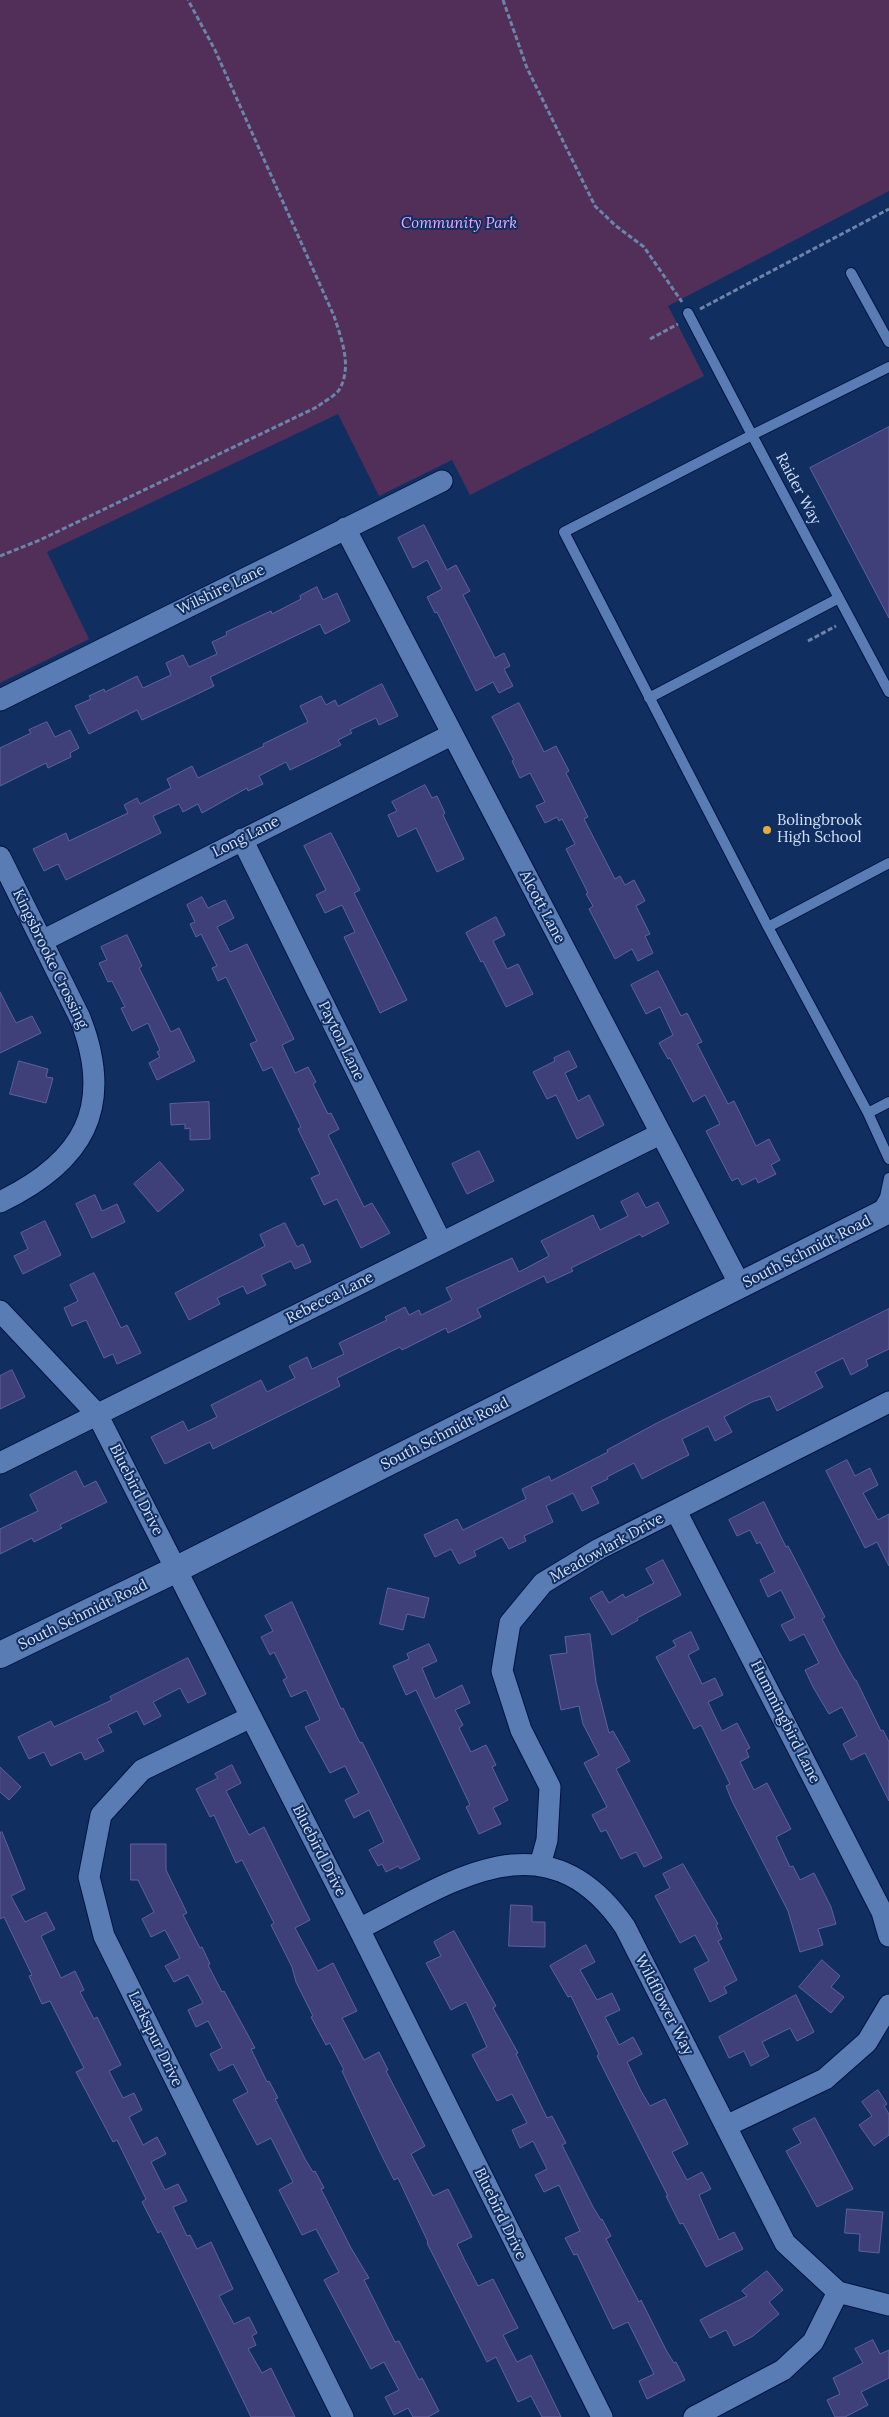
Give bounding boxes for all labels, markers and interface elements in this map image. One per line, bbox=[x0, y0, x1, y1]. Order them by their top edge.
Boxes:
park label: Community Park bbox=[401, 215, 517, 233]
street label: Raider Way bbox=[772, 450, 824, 528]
street label: Wilshire Lane bbox=[174, 561, 268, 619]
street label: Long Lane bbox=[209, 812, 283, 862]
place label: Bolingbrook High School bbox=[777, 812, 862, 847]
marker: Bolingbrook High School bbox=[761, 824, 773, 836]
street label: Alcott Lane bbox=[515, 868, 569, 946]
street label: Kingsbrooke Crossing bbox=[8, 886, 92, 1032]
street label: Payton Lane bbox=[314, 998, 368, 1084]
street label: South Schmidt Road bbox=[740, 1212, 874, 1292]
street label: Rebecca Lane bbox=[283, 1268, 377, 1328]
street label: South Schmidt Road bbox=[378, 1394, 512, 1474]
street label: Bluebird Drive bbox=[105, 1441, 167, 1539]
street label: Meadowlark Drive bbox=[547, 1509, 667, 1587]
street label: South Schmidt Road bbox=[15, 1576, 151, 1654]
street label: Hummingbird Lane bbox=[746, 1658, 824, 1786]
street label: Bluebird Drive bbox=[288, 1802, 350, 1900]
street label: Wildflower Way bbox=[631, 1952, 697, 2058]
street label: Larkspur Drive bbox=[124, 1988, 186, 2090]
street label: Bluebird Drive bbox=[470, 2165, 530, 2263]

